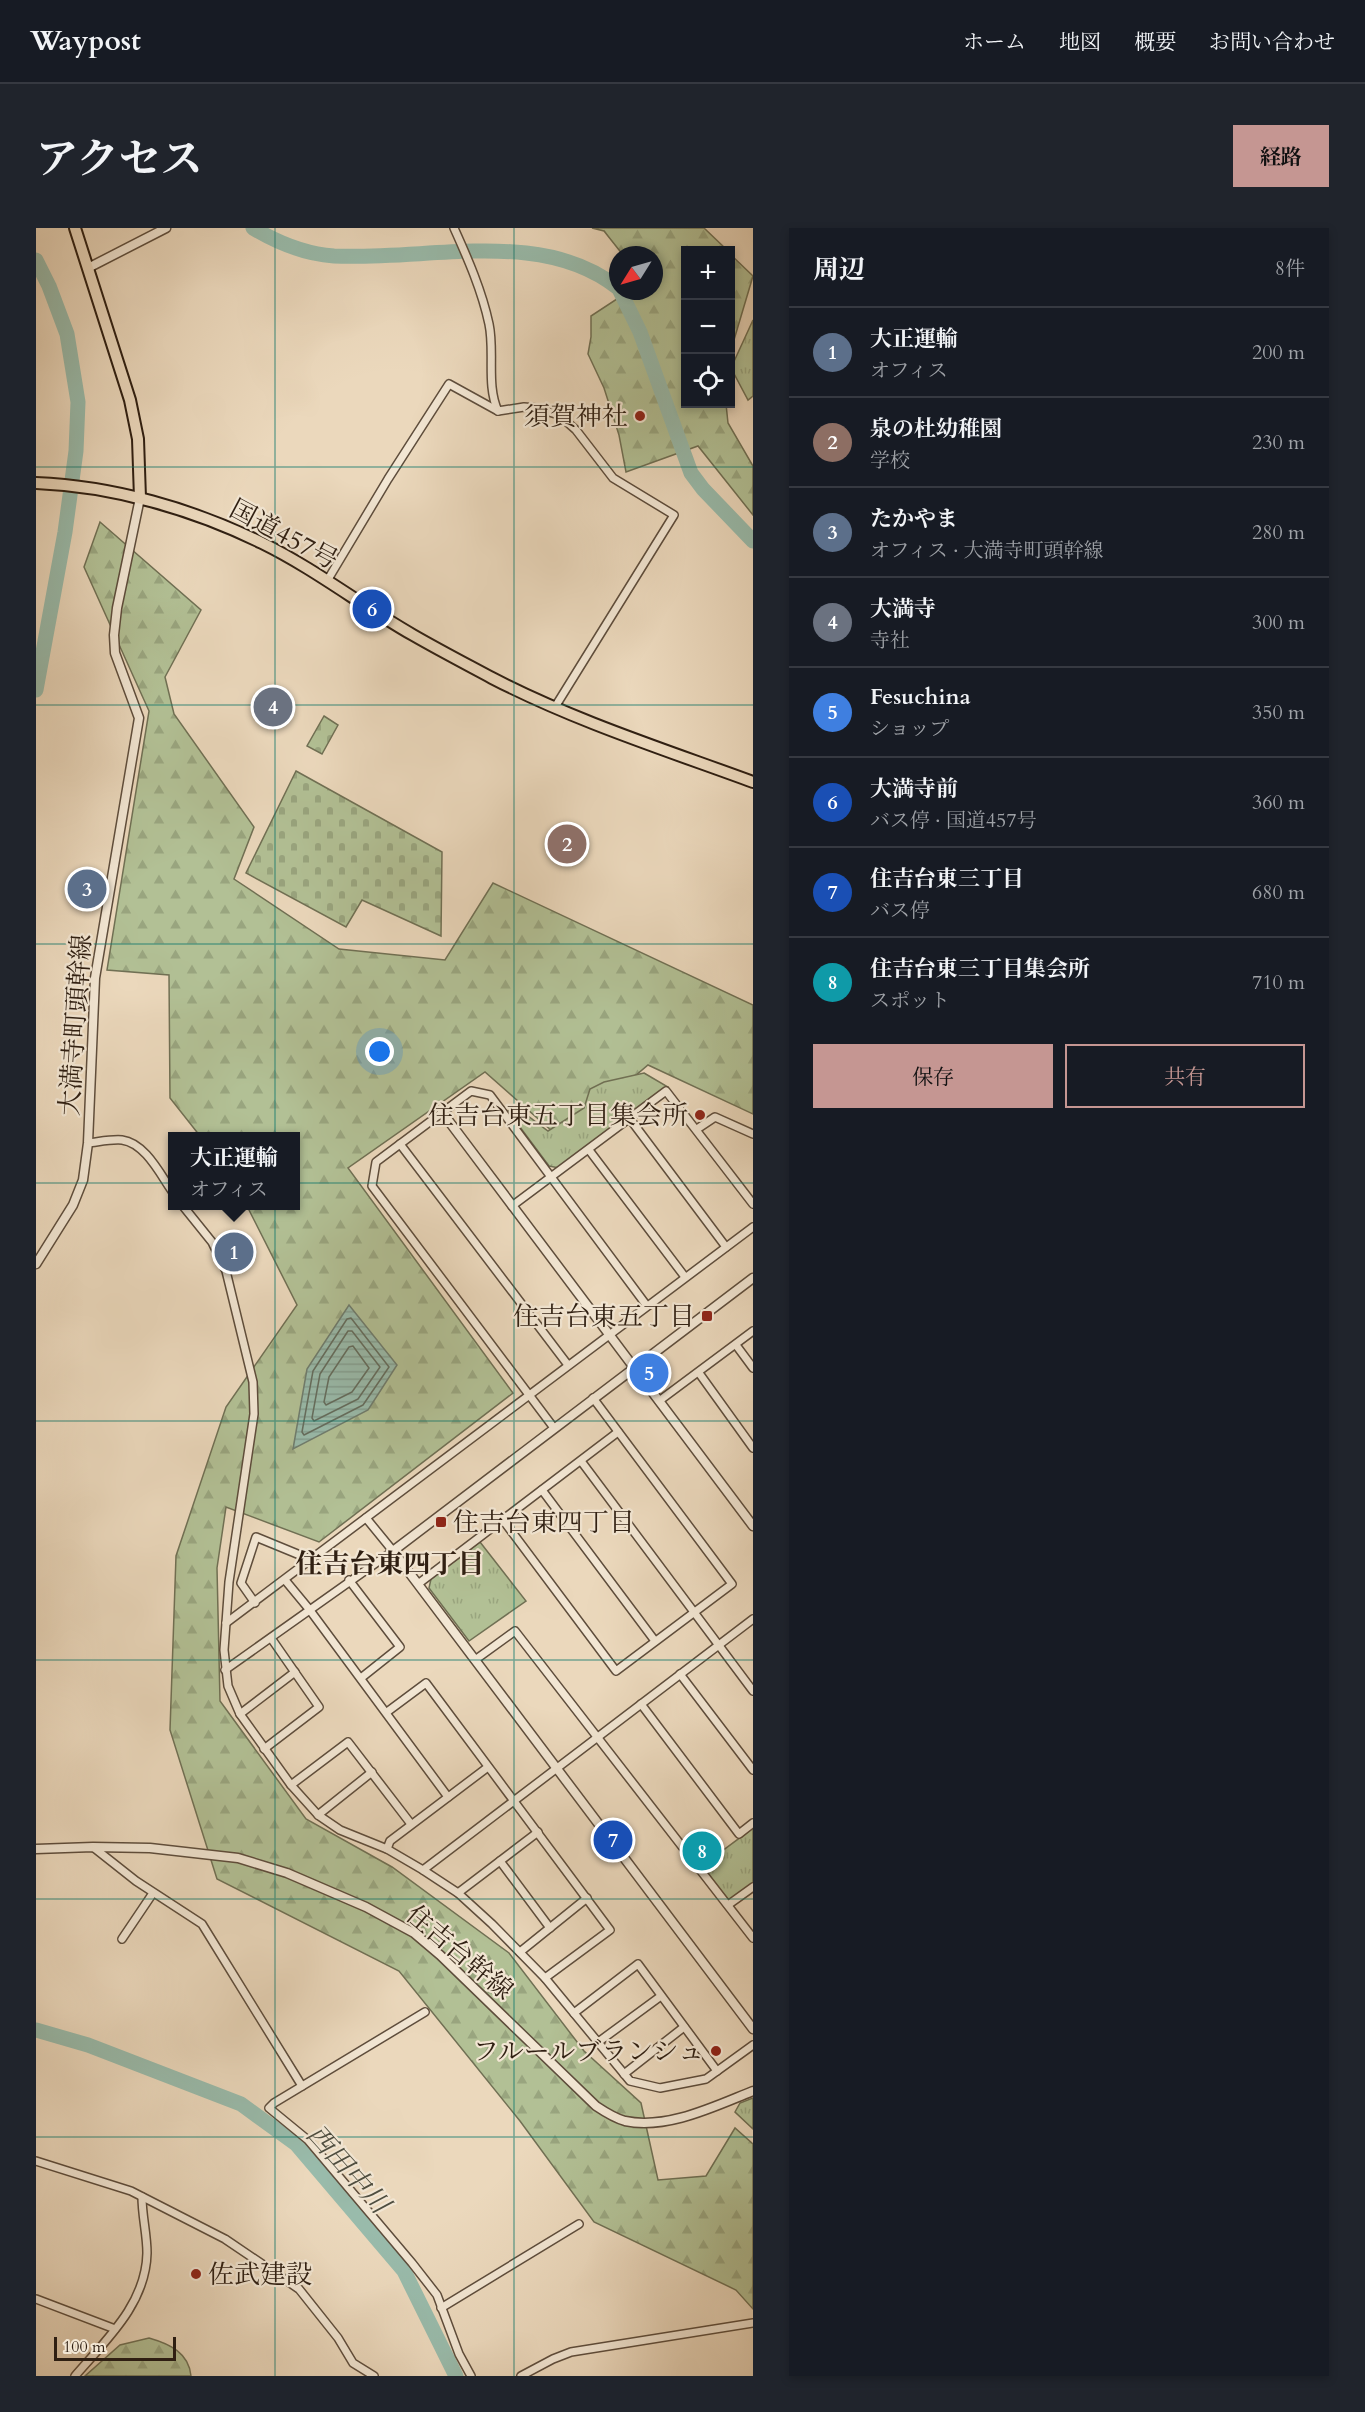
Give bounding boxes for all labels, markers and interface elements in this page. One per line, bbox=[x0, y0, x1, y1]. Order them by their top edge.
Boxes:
text: Waypost bbox=[30, 22, 141, 60]
text: ホーム bbox=[963, 28, 1026, 57]
text: 地図 bbox=[1059, 28, 1101, 57]
text: 概要 bbox=[1134, 28, 1176, 57]
text: お問い合わせ bbox=[1209, 28, 1335, 57]
button: 経路 bbox=[1233, 125, 1329, 187]
text: アクセス bbox=[36, 131, 203, 188]
north arrow bbox=[609, 246, 663, 300]
map controls bbox=[681, 246, 735, 408]
button: + bbox=[681, 246, 735, 300]
text: 周辺 bbox=[813, 252, 865, 287]
text: 8件 bbox=[1275, 255, 1305, 282]
button: − bbox=[681, 300, 735, 354]
text: 大正運輸 bbox=[870, 324, 958, 354]
text: 1 bbox=[827, 339, 838, 366]
text: 200 m bbox=[1252, 339, 1305, 366]
button: locate bbox=[681, 354, 735, 408]
text: オフィス bbox=[870, 357, 948, 384]
place label: 須賀神社 bbox=[524, 399, 628, 434]
marker: 須賀神社 bbox=[633, 409, 647, 423]
text: 泉の杜幼稚園 bbox=[870, 414, 1002, 444]
text: 2 bbox=[827, 429, 838, 456]
text: 230 m bbox=[1252, 429, 1305, 456]
text: 学校 bbox=[870, 447, 910, 474]
street label: 国道457号 bbox=[223, 491, 344, 578]
text: たかやま bbox=[870, 504, 958, 534]
text: 3 bbox=[827, 519, 838, 546]
text: 280 m bbox=[1252, 519, 1305, 546]
text: オフィス · 大満寺町頭幹線 bbox=[870, 537, 1104, 564]
pin: 6 bbox=[352, 586, 392, 632]
text: 大満寺 bbox=[870, 594, 936, 624]
text: 4 bbox=[827, 609, 838, 636]
text: 300 m bbox=[1252, 609, 1305, 636]
text: 寺社 bbox=[870, 627, 910, 654]
text: Fesuchina bbox=[870, 682, 971, 712]
pin: 4 bbox=[254, 684, 292, 730]
text: 5 bbox=[827, 699, 838, 726]
text: 350 m bbox=[1252, 699, 1305, 726]
text: ショップ bbox=[870, 715, 950, 742]
text: 大満寺前 bbox=[870, 774, 958, 804]
text: 6 bbox=[827, 789, 838, 816]
text: 360 m bbox=[1252, 789, 1305, 816]
text: バス停 · 国道457号 bbox=[870, 807, 1037, 834]
pin: 2 bbox=[548, 822, 586, 866]
text: 住吉台東三丁目 bbox=[870, 864, 1024, 894]
pin: 3 bbox=[68, 866, 106, 912]
text: 7 bbox=[827, 879, 838, 906]
text: 680 m bbox=[1252, 879, 1305, 906]
text: バス停 bbox=[870, 897, 930, 924]
street label: 大満寺町頭幹線 bbox=[52, 933, 99, 1117]
text: 住吉台東三丁目集会所 bbox=[870, 954, 1090, 984]
text: 8 bbox=[827, 969, 838, 996]
text: 710 m bbox=[1252, 969, 1305, 996]
text: スポット bbox=[870, 987, 950, 1014]
your location bbox=[365, 1037, 394, 1066]
button: 保存 bbox=[813, 1044, 1053, 1108]
button: 共有 bbox=[1065, 1044, 1305, 1108]
place label: 住吉台東五丁目集会所 bbox=[428, 1098, 688, 1133]
marker: 住吉台東五丁目集会所 bbox=[693, 1108, 707, 1122]
popup bbox=[168, 1132, 300, 1210]
text: 大正運輸 bbox=[190, 1143, 278, 1173]
text: オフィス bbox=[190, 1176, 268, 1203]
pin: 1 bbox=[214, 1230, 254, 1274]
place label: 住吉台東五丁目 bbox=[513, 1299, 695, 1334]
marker: 住吉台東五丁目 bbox=[700, 1309, 714, 1323]
pin: 5 bbox=[630, 1350, 668, 1396]
place label: 住吉台東四丁目 bbox=[453, 1505, 635, 1540]
marker: 住吉台東四丁目 bbox=[434, 1515, 448, 1529]
district label: 住吉台東四丁目 bbox=[296, 1546, 485, 1583]
pin: 7 bbox=[594, 1818, 632, 1862]
pin: 8 bbox=[682, 1828, 722, 1874]
street label: 住吉台幹線 bbox=[399, 1897, 521, 2008]
place label: フルールブランシュ bbox=[473, 2034, 704, 2069]
marker: フルールブランシュ bbox=[709, 2044, 723, 2058]
water label: 西田中川 bbox=[298, 2117, 400, 2224]
place label: 佐武建設 bbox=[208, 2257, 312, 2292]
marker: 佐武建設 bbox=[189, 2267, 203, 2281]
scale bar bbox=[54, 2334, 176, 2362]
text: 100 m bbox=[63, 2336, 105, 2358]

